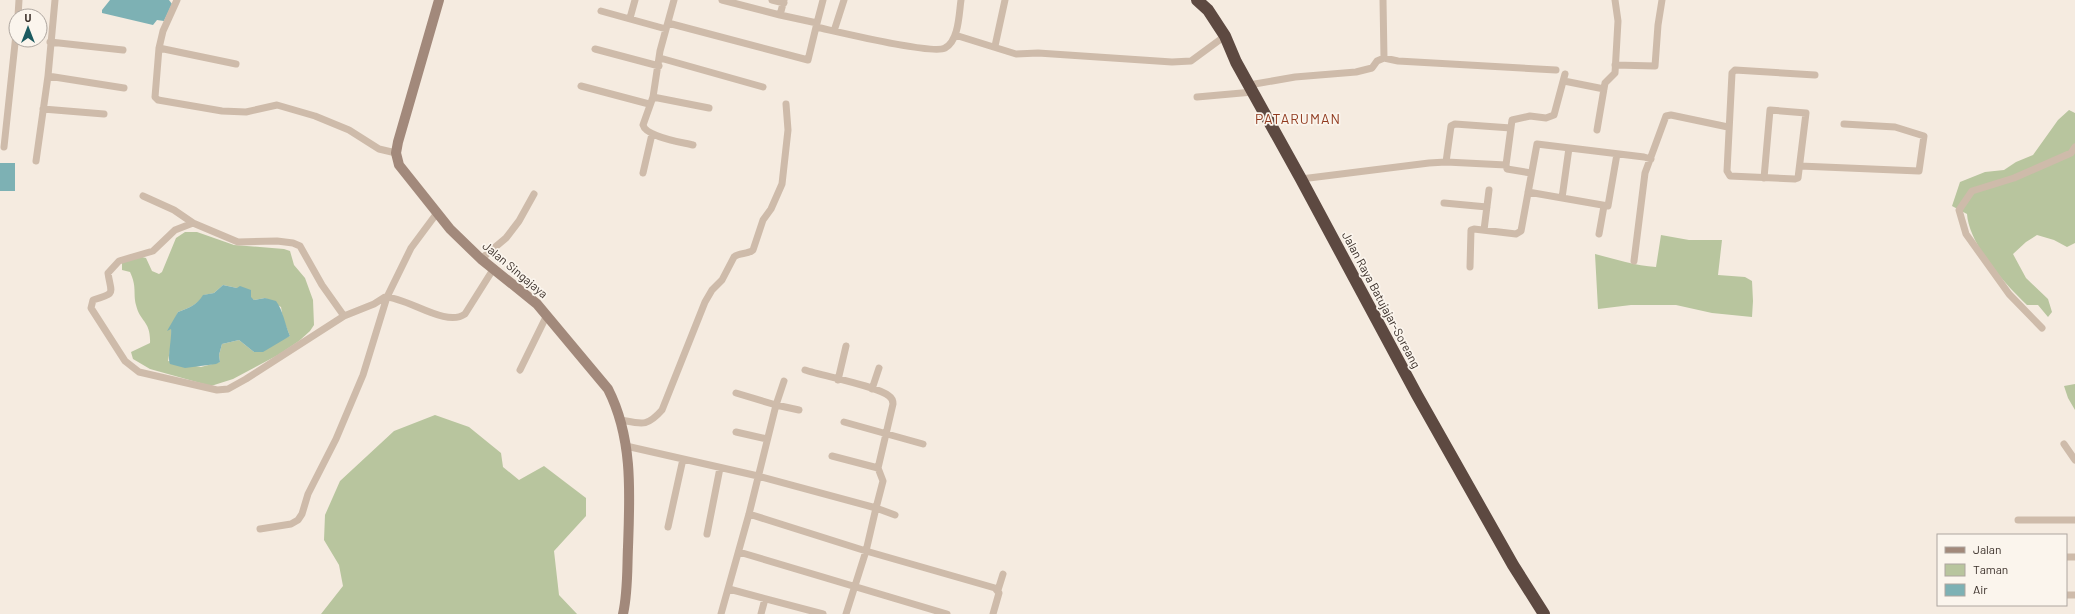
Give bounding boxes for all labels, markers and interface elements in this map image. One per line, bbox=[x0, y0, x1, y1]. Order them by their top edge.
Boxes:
north arrow bbox=[8, 8, 48, 48]
text: U bbox=[25, 11, 32, 24]
district label: PATARUMAN bbox=[1255, 110, 1341, 127]
street label: Jalan Raya Batujajar-Soreang bbox=[1340, 229, 1424, 370]
street label: Jalan Singajaya bbox=[480, 238, 551, 300]
legend bbox=[1937, 534, 2067, 606]
text: Jalan bbox=[1973, 542, 2001, 556]
text: Taman bbox=[1973, 562, 2008, 576]
text: Air bbox=[1973, 582, 1988, 596]

